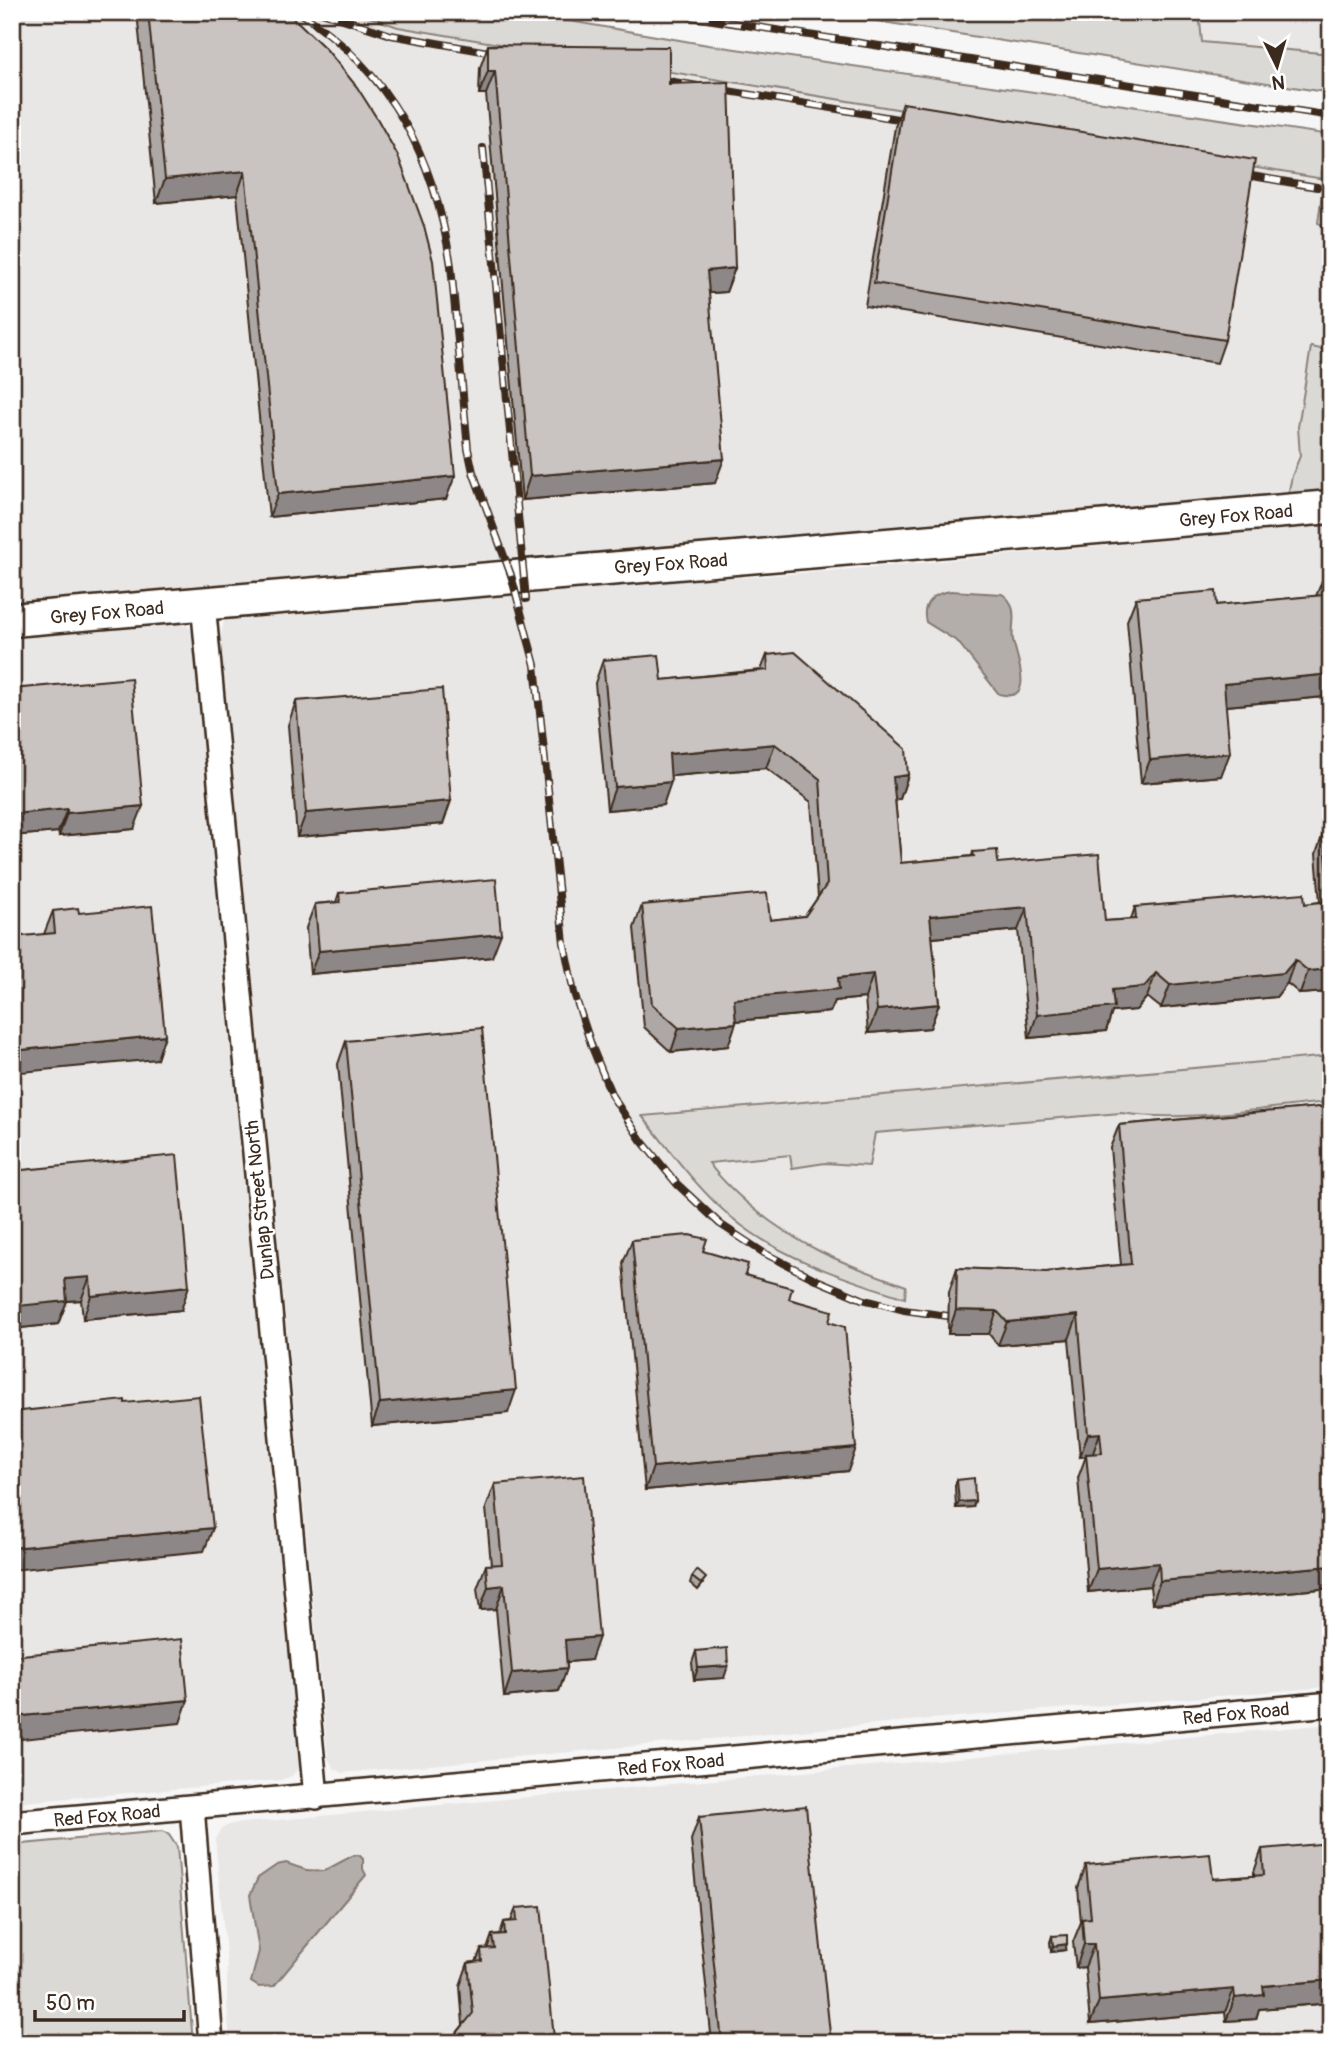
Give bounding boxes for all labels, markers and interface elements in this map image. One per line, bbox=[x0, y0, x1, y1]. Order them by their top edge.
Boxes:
north arrow bbox=[1242, 32, 1312, 102]
text: N bbox=[1271, 69, 1286, 94]
street label: Grey Fox Road bbox=[1178, 499, 1294, 533]
street label: Grey Fox Road bbox=[613, 548, 729, 580]
street label: Grey Fox Road bbox=[49, 596, 165, 630]
street label: Dunlap Street North bbox=[240, 1119, 280, 1281]
street label: Red Fox Road bbox=[1182, 1697, 1291, 1731]
street label: Red Fox Road bbox=[617, 1748, 726, 1782]
street label: Red Fox Road bbox=[53, 1799, 162, 1833]
scale bar bbox=[35, 1978, 184, 2022]
text: 50 m bbox=[46, 1990, 95, 2017]

